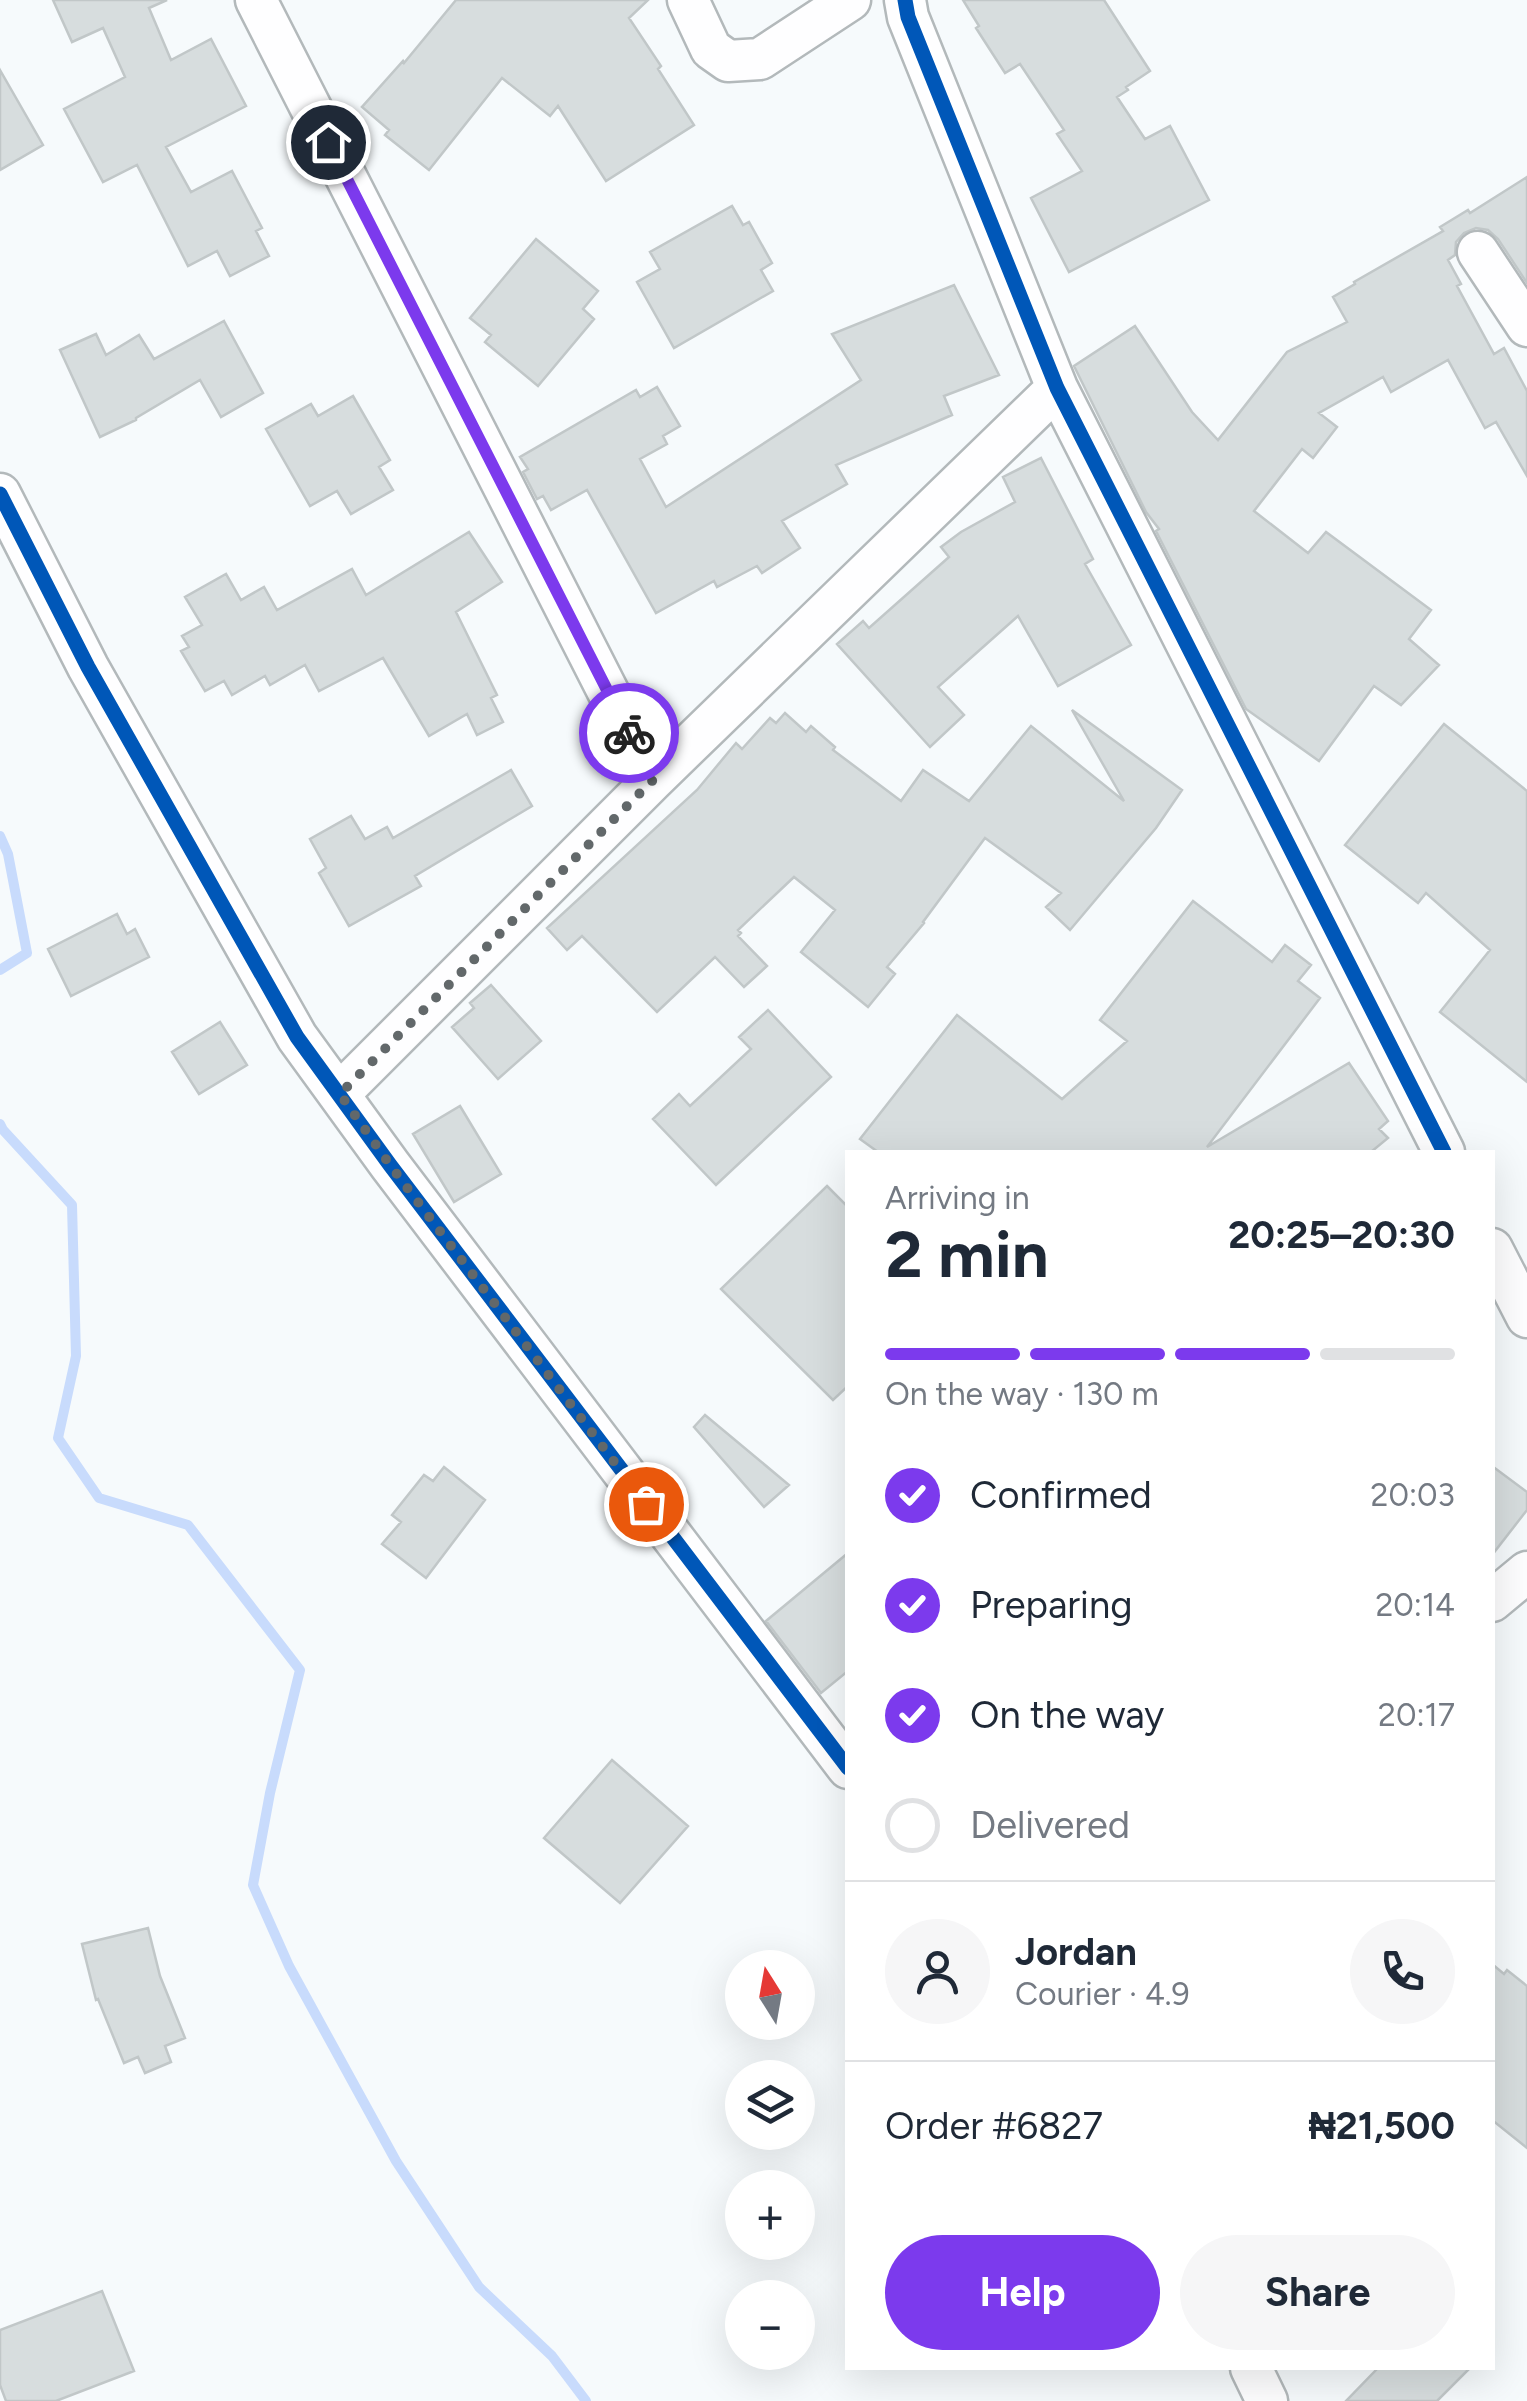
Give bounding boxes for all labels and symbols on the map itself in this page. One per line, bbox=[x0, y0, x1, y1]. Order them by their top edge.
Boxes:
pin bbox=[286, 100, 371, 185]
courier bbox=[579, 683, 679, 783]
pin bbox=[604, 1462, 689, 1547]
north arrow bbox=[725, 1950, 815, 2040]

